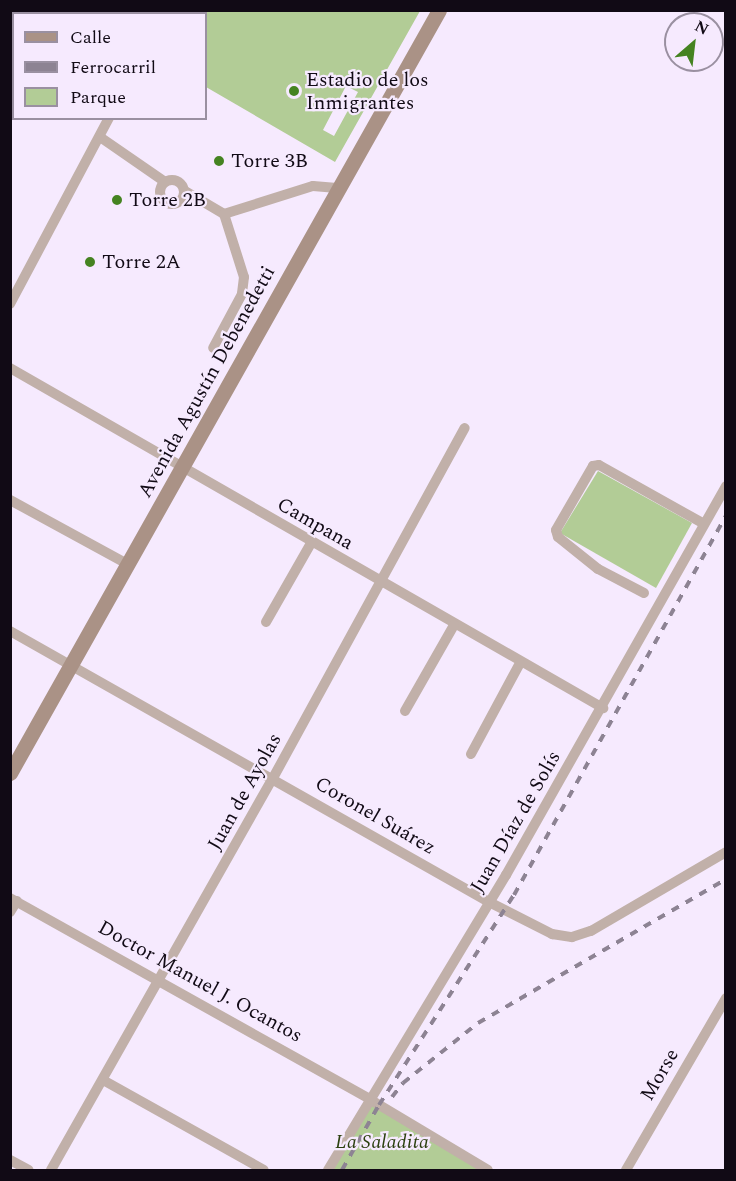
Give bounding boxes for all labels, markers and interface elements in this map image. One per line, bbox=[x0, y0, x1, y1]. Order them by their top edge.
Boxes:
legend bbox=[12, 12, 207, 120]
north arrow bbox=[664, 12, 724, 72]
text: N bbox=[690, 14, 713, 42]
text: Calle bbox=[70, 24, 111, 51]
text: Ferrocarril bbox=[70, 54, 156, 81]
place label: Estadio de los Inmigrantes bbox=[306, 68, 429, 115]
text: Parque bbox=[70, 84, 126, 111]
marker: Estadio de los Inmigrantes bbox=[287, 84, 301, 98]
place label: Torre 3B bbox=[231, 149, 308, 173]
marker: Torre 3B bbox=[212, 154, 226, 168]
place label: Torre 2B bbox=[129, 188, 206, 212]
marker: Torre 2B bbox=[110, 193, 124, 207]
place label: Torre 2A bbox=[102, 250, 181, 274]
marker: Torre 2A bbox=[83, 255, 97, 269]
street label: Avenida Agustín Debenedetti bbox=[133, 262, 281, 502]
street label: Campana bbox=[273, 493, 357, 555]
street label: Juan de Ayolas bbox=[203, 729, 287, 855]
street label: Juan Díaz de Solís bbox=[466, 747, 566, 897]
street label: Coronel Suárez bbox=[310, 772, 440, 860]
street label: Doctor Manuel J. Ocantos bbox=[94, 916, 306, 1048]
street label: Morse bbox=[636, 1045, 684, 1105]
park label: La Saladita bbox=[335, 1130, 429, 1154]

